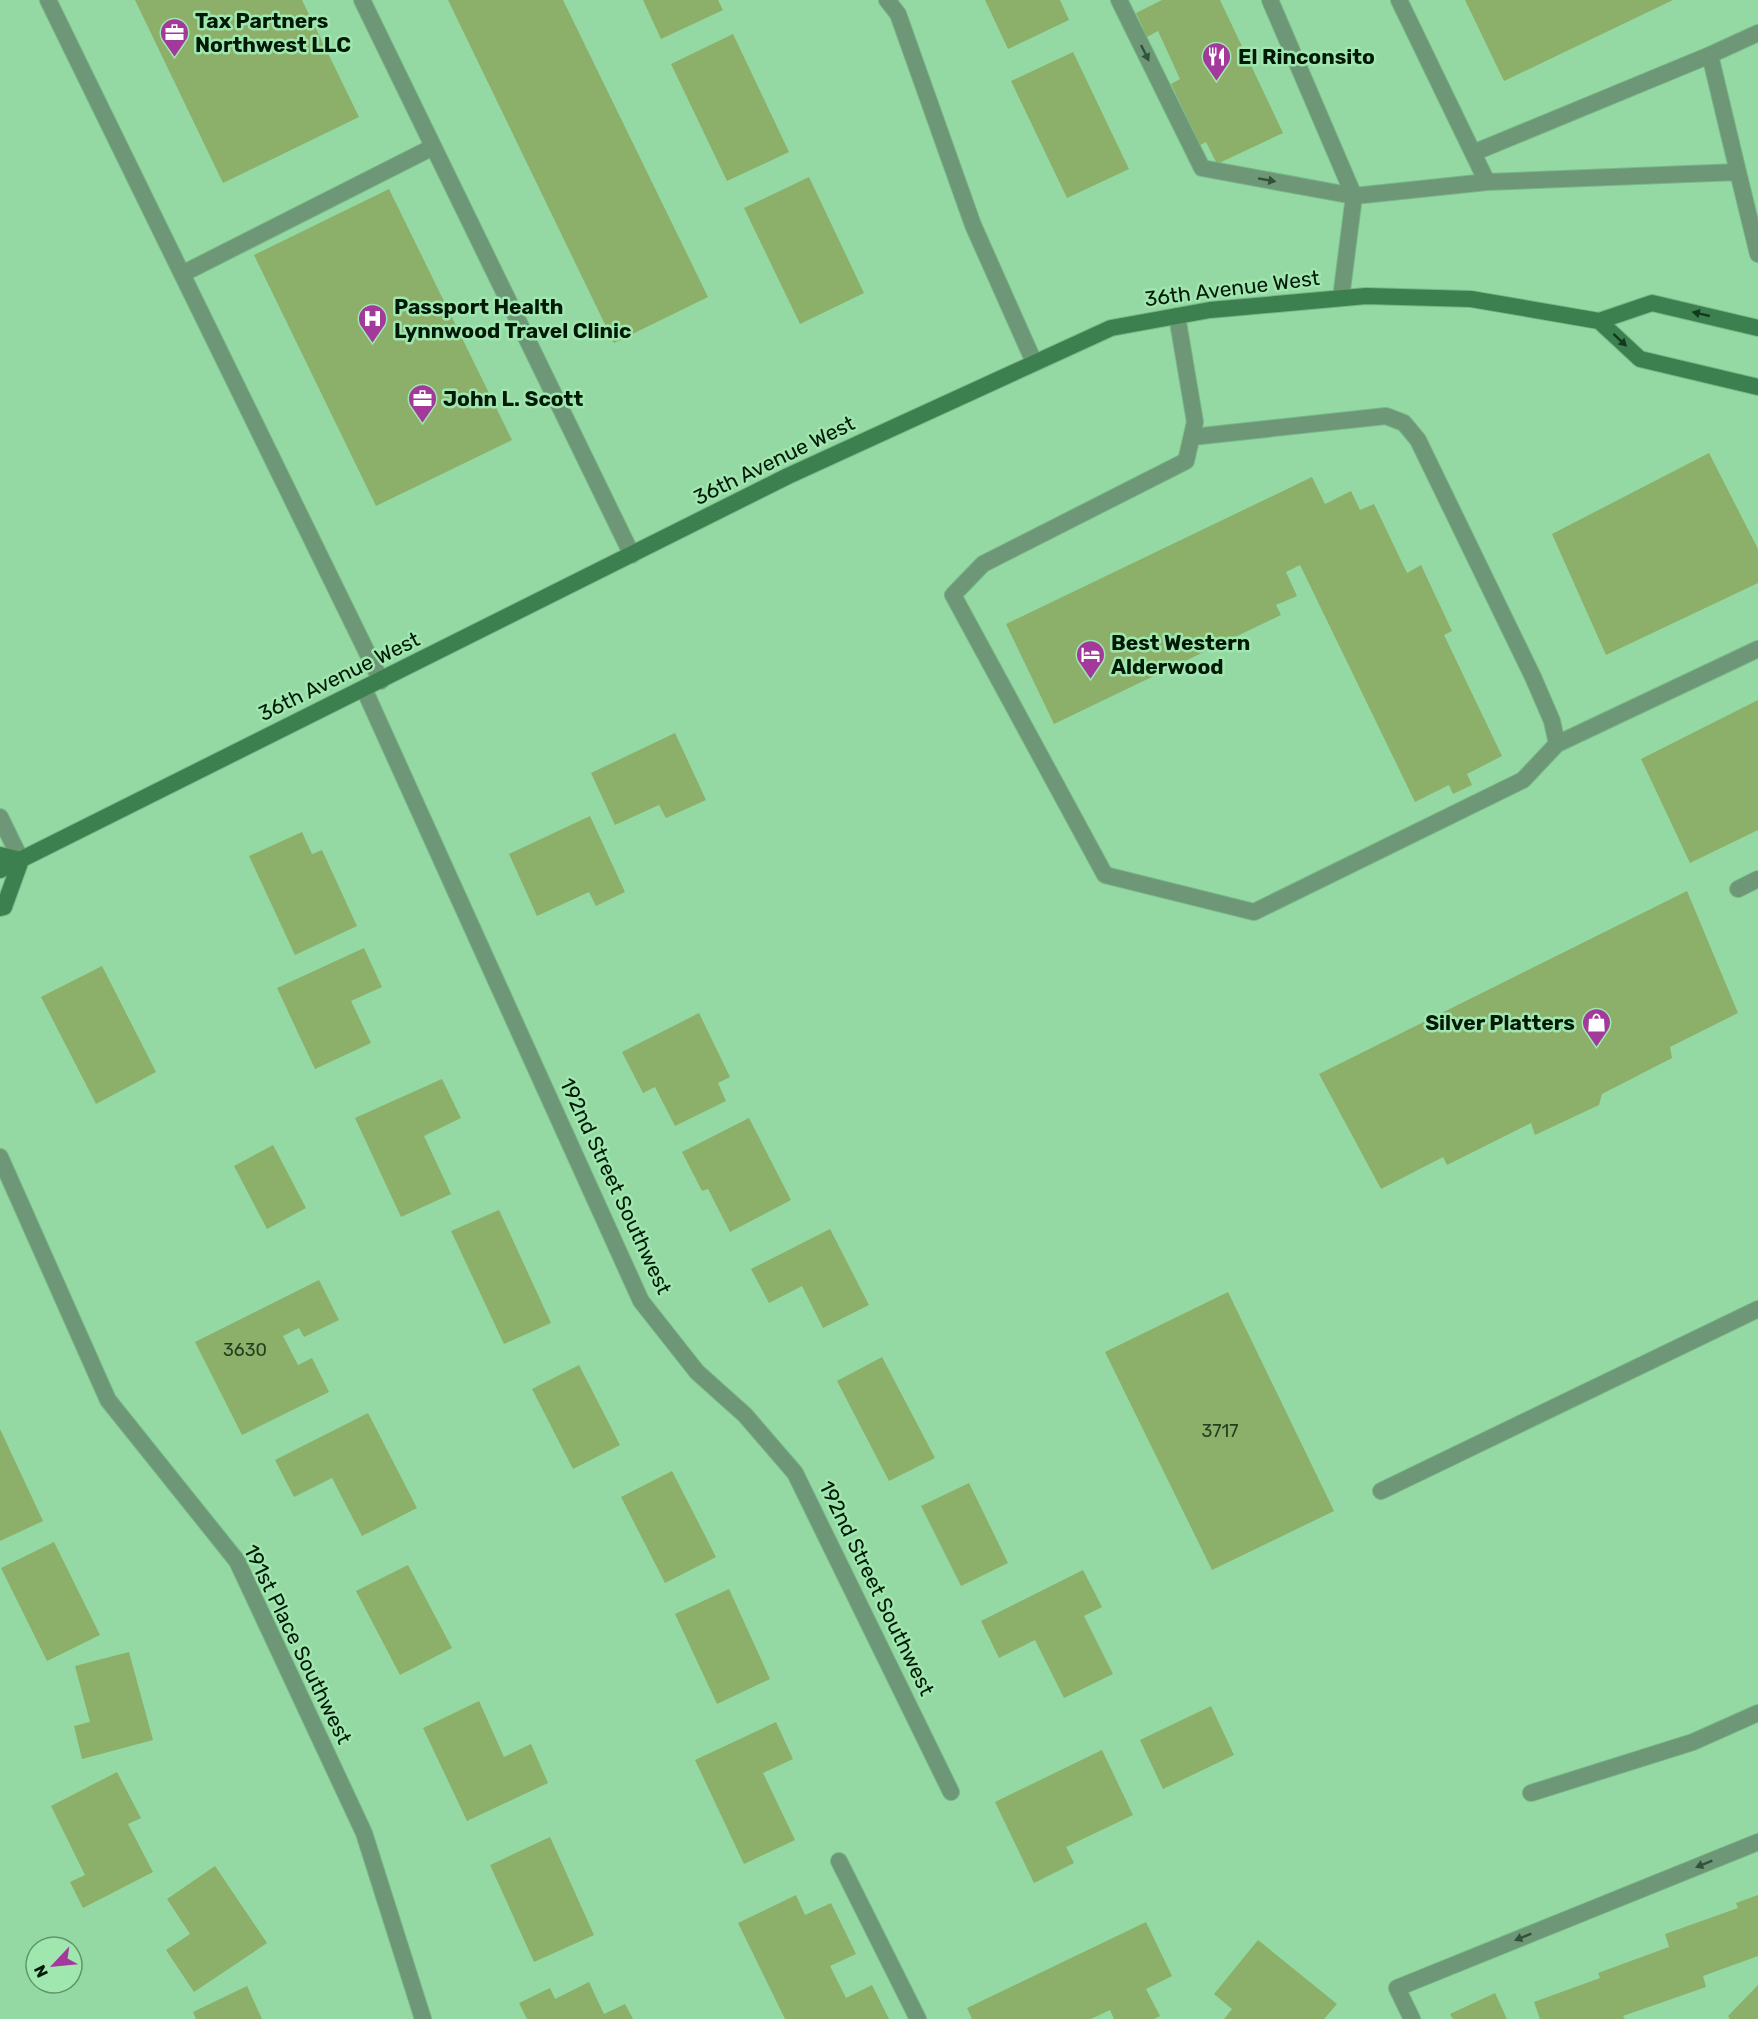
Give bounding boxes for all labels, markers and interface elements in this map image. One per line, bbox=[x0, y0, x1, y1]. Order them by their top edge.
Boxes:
place label: Tax Partners Northwest LLC bbox=[195, 8, 351, 57]
office icon: Tax Partners Northwest LLC bbox=[158, 16, 190, 58]
restaurant icon: El Rinconsito bbox=[1201, 40, 1233, 82]
one-way arrow bbox=[1140, 44, 1150, 61]
place label: El Rinconsito bbox=[1238, 44, 1375, 69]
one-way arrow bbox=[1257, 176, 1276, 185]
street label: 36th Avenue West bbox=[1143, 265, 1321, 311]
place label: Passport Health Lynnwood Travel Clinic bbox=[394, 294, 631, 343]
hospital icon: Passport Health Lynnwood Travel Clinic bbox=[357, 302, 389, 344]
one-way arrow bbox=[1692, 309, 1710, 319]
one-way arrow bbox=[1612, 333, 1627, 347]
office icon: John L. Scott bbox=[406, 382, 438, 424]
place label: John L. Scott bbox=[443, 386, 583, 411]
street label: 36th Avenue West bbox=[689, 410, 859, 510]
street label: 36th Avenue West bbox=[254, 626, 424, 726]
place label: Best Western Alderwood bbox=[1111, 630, 1250, 679]
hotel icon: Best Western Alderwood bbox=[1074, 638, 1106, 680]
shop icon: Silver Platters bbox=[1580, 1006, 1612, 1048]
place label: Silver Platters bbox=[1425, 1010, 1575, 1035]
street label: 192nd Street Southwest bbox=[555, 1074, 677, 1298]
house number: 3630 bbox=[223, 1339, 267, 1361]
house number: 3717 bbox=[1202, 1420, 1239, 1442]
street label: 192nd Street Southwest bbox=[814, 1477, 940, 1699]
street label: 191st Place Southwest bbox=[239, 1540, 357, 1748]
one-way arrow bbox=[1694, 1859, 1712, 1869]
one-way arrow bbox=[1514, 1933, 1532, 1942]
north arrow bbox=[24, 1935, 84, 1995]
text: N bbox=[30, 1962, 52, 1981]

